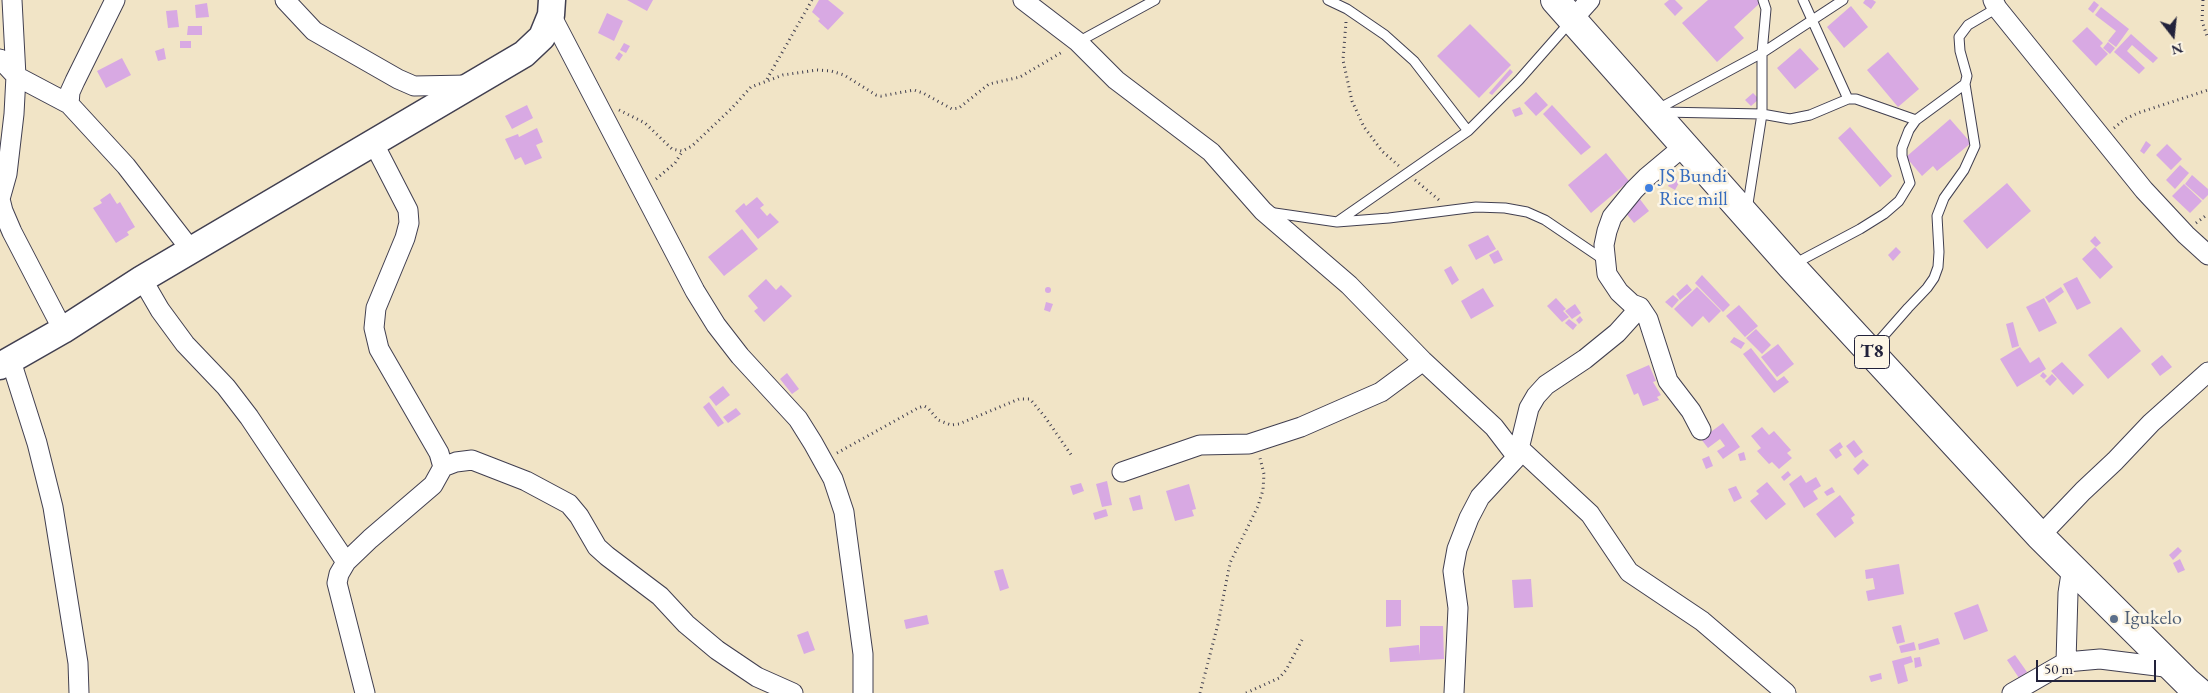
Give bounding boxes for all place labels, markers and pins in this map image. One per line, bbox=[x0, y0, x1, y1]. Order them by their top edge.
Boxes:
place label: JS Bundi Rice mill bbox=[1659, 165, 1728, 212]
marker: JS Bundi Rice mill bbox=[1643, 182, 1655, 194]
place label: Igukelo bbox=[2124, 607, 2182, 631]
marker: Igukelo bbox=[2108, 613, 2120, 625]

